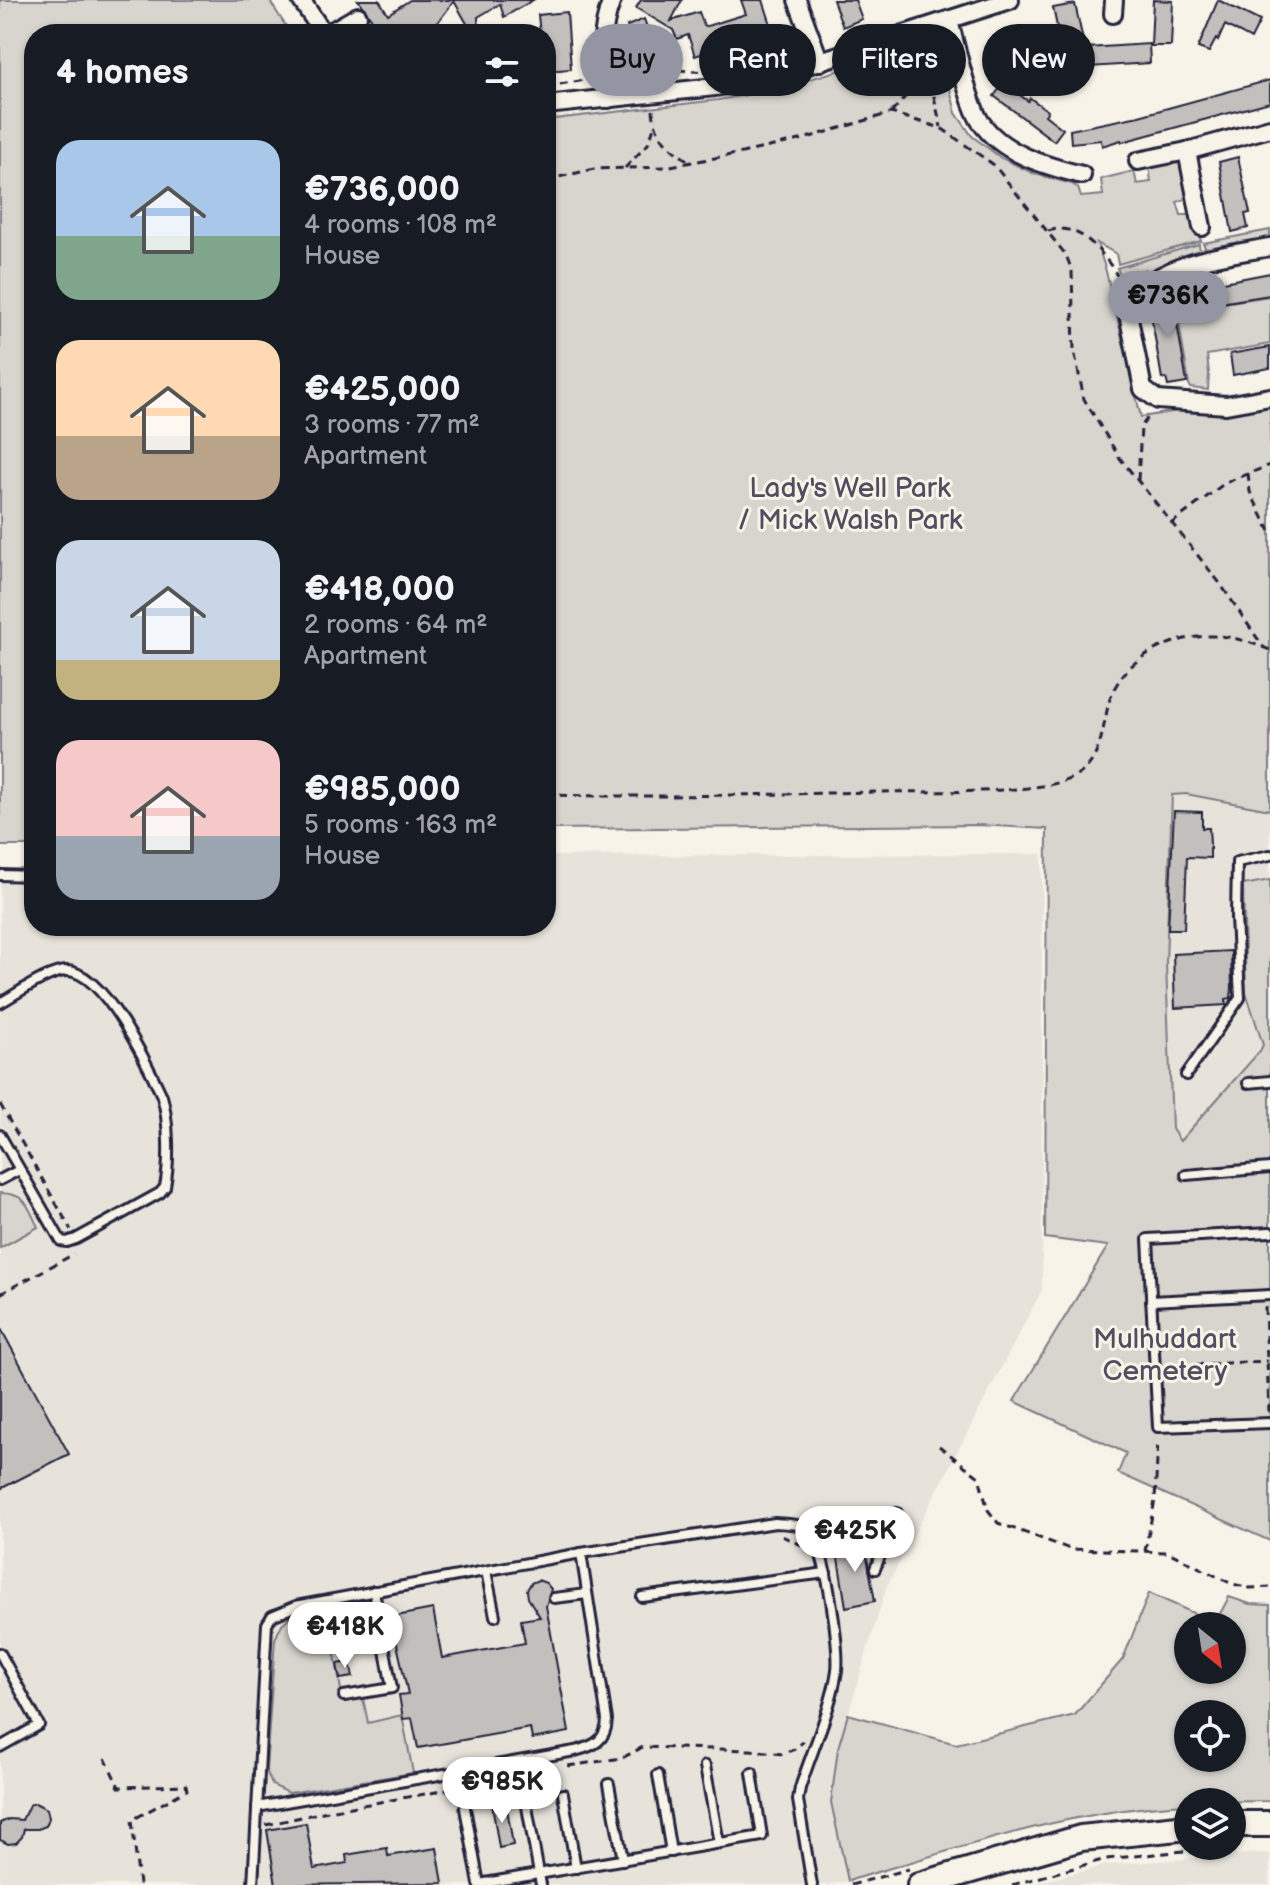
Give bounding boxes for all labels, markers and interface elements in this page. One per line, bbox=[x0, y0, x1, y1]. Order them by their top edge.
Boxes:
chip: Buy bbox=[580, 24, 683, 96]
chip: Rent bbox=[699, 24, 816, 96]
chip: Filters bbox=[832, 24, 966, 96]
chip: New bbox=[982, 24, 1095, 96]
icon: filters bbox=[480, 50, 524, 94]
text: 4 homes bbox=[56, 52, 188, 93]
text: €736,000 bbox=[304, 169, 460, 210]
icon: home bbox=[120, 172, 216, 268]
text: 4 rooms · 108 m² bbox=[304, 210, 497, 241]
text: House bbox=[304, 241, 380, 272]
pin: €736K bbox=[1112, 271, 1224, 339]
text: €736K bbox=[1127, 281, 1209, 312]
text: €425,000 bbox=[304, 369, 461, 410]
icon: home bbox=[120, 372, 216, 468]
text: 3 rooms · 77 m² bbox=[304, 410, 480, 441]
text: Apartment bbox=[304, 441, 427, 472]
park label: Lady's Well Park / Mick Walsh Park bbox=[737, 472, 963, 537]
text: €418,000 bbox=[304, 569, 455, 610]
icon: home bbox=[120, 572, 216, 668]
text: 2 rooms · 64 m² bbox=[304, 610, 488, 641]
text: Apartment bbox=[304, 641, 427, 672]
text: €985,000 bbox=[304, 769, 461, 810]
icon: home bbox=[120, 772, 216, 868]
text: 5 rooms · 163 m² bbox=[304, 810, 497, 841]
text: House bbox=[304, 841, 380, 872]
park label: Mulhuddart Cemetery bbox=[1093, 1323, 1237, 1388]
pin: €425K bbox=[799, 1506, 911, 1574]
text: €425K bbox=[813, 1516, 897, 1547]
pin: €418K bbox=[289, 1602, 401, 1670]
text: €418K bbox=[306, 1612, 384, 1643]
north arrow bbox=[1174, 1612, 1246, 1684]
map controls bbox=[1174, 1612, 1246, 1860]
button: locate bbox=[1174, 1700, 1246, 1772]
pin: €985K bbox=[446, 1757, 558, 1825]
text: €985K bbox=[460, 1767, 544, 1798]
button: layers bbox=[1174, 1788, 1246, 1860]

